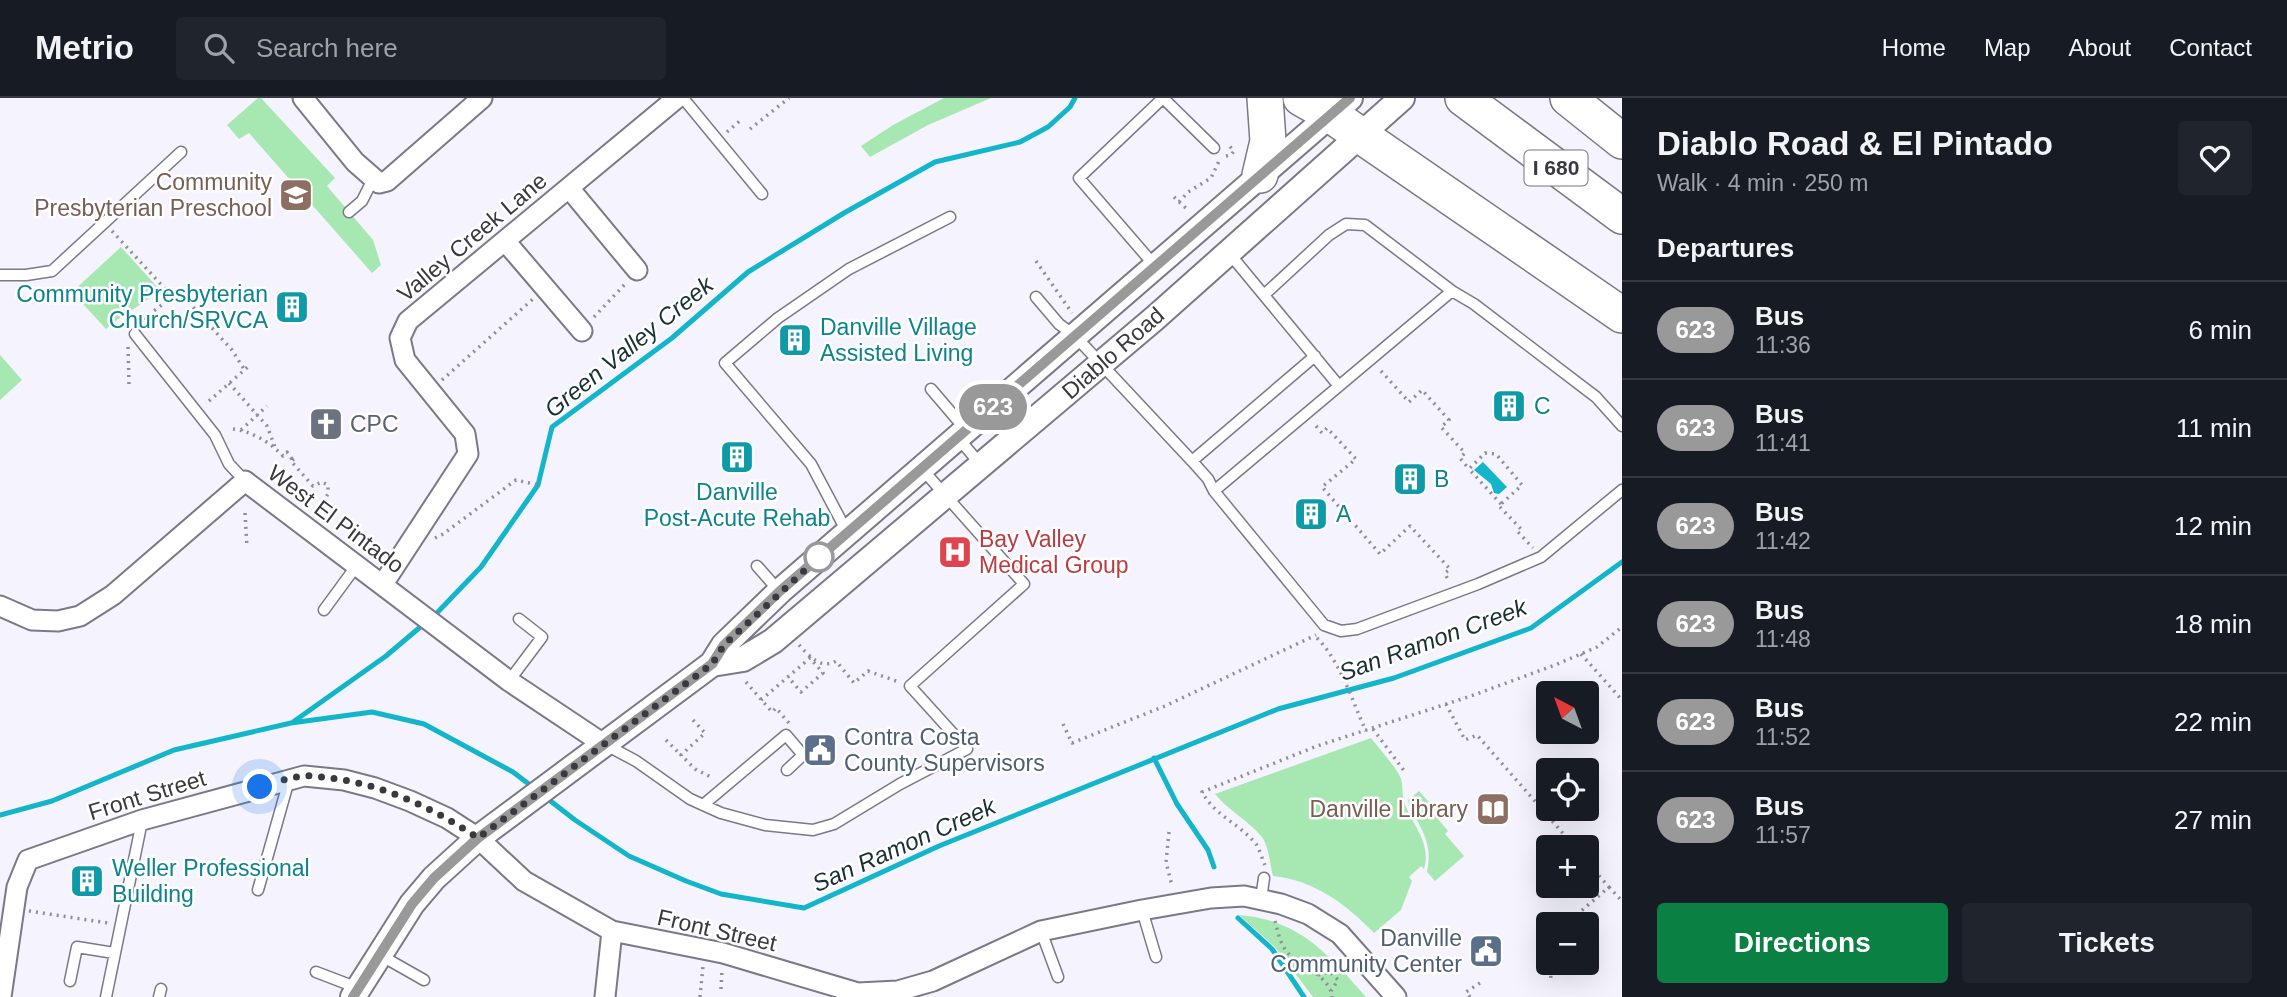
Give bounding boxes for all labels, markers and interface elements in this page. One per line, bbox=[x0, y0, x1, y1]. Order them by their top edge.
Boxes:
search box bbox=[176, 17, 666, 80]
text: Metrio bbox=[35, 29, 134, 66]
icon: search bbox=[200, 29, 238, 67]
text: Search here bbox=[256, 33, 398, 63]
text: Home bbox=[1882, 34, 1946, 61]
text: Map bbox=[1984, 34, 2031, 61]
text: About bbox=[2069, 34, 2131, 61]
text: Contact bbox=[2169, 34, 2252, 61]
button: heart bbox=[2178, 121, 2252, 195]
text: Diablo Road & El Pintado bbox=[1657, 125, 2053, 162]
road number: I 680 bbox=[1524, 150, 1588, 186]
street label: Valley Creek Lane bbox=[392, 167, 552, 307]
place label: Community Presbyterian Preschool bbox=[34, 169, 272, 221]
text: Walk · 4 min · 250 m bbox=[1657, 170, 1868, 196]
school or university icon: Community Presbyterian Preschool bbox=[277, 176, 315, 214]
text: Departures bbox=[1657, 233, 1794, 263]
water label: Green Valley Creek bbox=[539, 269, 720, 423]
place label: Community Presbyterian Church/SRVCA bbox=[16, 281, 269, 333]
building icon: Community Presbyterian Church/SRVCA bbox=[273, 288, 311, 326]
text: Bus bbox=[1755, 301, 1804, 331]
street label: Diablo Road bbox=[1057, 302, 1169, 404]
place label: Danville Village Assisted Living bbox=[820, 314, 977, 366]
text: 6 min bbox=[2188, 315, 2252, 345]
text: 623 bbox=[1675, 316, 1716, 343]
building icon: Danville Village Assisted Living bbox=[776, 321, 814, 359]
text: 11:36 bbox=[1755, 332, 1811, 358]
line badge: 623 bbox=[953, 384, 1033, 430]
building icon: C bbox=[1490, 387, 1528, 425]
text: 623 bbox=[973, 393, 1013, 420]
place label: C bbox=[1534, 393, 1551, 419]
text: Bus bbox=[1755, 399, 1804, 429]
church icon: CPC bbox=[307, 405, 345, 443]
place label: CPC bbox=[350, 411, 399, 437]
text: 11 min bbox=[2176, 413, 2252, 443]
text: 623 bbox=[1675, 414, 1716, 441]
text: 11:41 bbox=[1755, 430, 1811, 456]
building icon: Danville Post-Acute Rehab bbox=[718, 438, 756, 476]
street label: West El Pintado bbox=[263, 460, 409, 578]
building icon: B bbox=[1391, 460, 1429, 498]
place label: B bbox=[1434, 466, 1449, 492]
place label: Danville Post-Acute Rehab bbox=[644, 479, 830, 531]
building icon: A bbox=[1292, 495, 1330, 533]
text: Bus bbox=[1755, 497, 1804, 527]
place label: A bbox=[1336, 501, 1352, 527]
text: 12 min bbox=[2174, 511, 2252, 541]
text: 623 bbox=[1675, 512, 1716, 539]
place label: Bay Valley Medical Group bbox=[979, 526, 1129, 578]
text: 11:42 bbox=[1755, 528, 1811, 554]
hospital icon: Bay Valley Medical Group bbox=[936, 533, 974, 571]
unlabelled marker bbox=[804, 542, 834, 572]
water label: San Ramon Creek bbox=[1335, 592, 1532, 686]
text: Bus bbox=[1755, 595, 1804, 625]
text: 18 min bbox=[2174, 609, 2252, 639]
text: 623 bbox=[1675, 610, 1716, 637]
text: 11:48 bbox=[1755, 626, 1811, 652]
north arrow bbox=[1536, 681, 1600, 744]
map controls bbox=[1536, 681, 1599, 975]
text: Bus bbox=[1755, 693, 1804, 723]
text: 22 min bbox=[2174, 707, 2252, 737]
text: 623 bbox=[1675, 708, 1716, 735]
place label: Contra Costa County Supervisors bbox=[844, 724, 1045, 776]
text: 11:52 bbox=[1755, 724, 1811, 750]
public building icon: Contra Costa County Supervisors bbox=[801, 731, 839, 769]
button: locate bbox=[1536, 758, 1599, 821]
street label: Front Street bbox=[85, 765, 209, 825]
your location bbox=[242, 769, 277, 804]
library icon: Danville Library bbox=[1474, 790, 1512, 828]
water label: San Ramon Creek bbox=[808, 791, 1001, 897]
text: Bus bbox=[1755, 791, 1804, 821]
place label: Danville Library bbox=[1309, 796, 1468, 822]
text: 27 min bbox=[2174, 805, 2252, 835]
text: 623 bbox=[1675, 806, 1716, 833]
text: 11:57 bbox=[1755, 822, 1811, 848]
button: + bbox=[1536, 835, 1599, 898]
place label: Weller Professional Building bbox=[112, 855, 310, 907]
building icon: Weller Professional Building bbox=[68, 862, 106, 900]
button: Directions bbox=[1657, 903, 1948, 983]
button: Tickets bbox=[1962, 903, 2252, 983]
street label: Front Street bbox=[655, 904, 780, 956]
button: − bbox=[1536, 912, 1599, 975]
place label: Danville Community Center bbox=[1270, 925, 1462, 977]
public building icon: Danville Community Center bbox=[1467, 932, 1505, 970]

